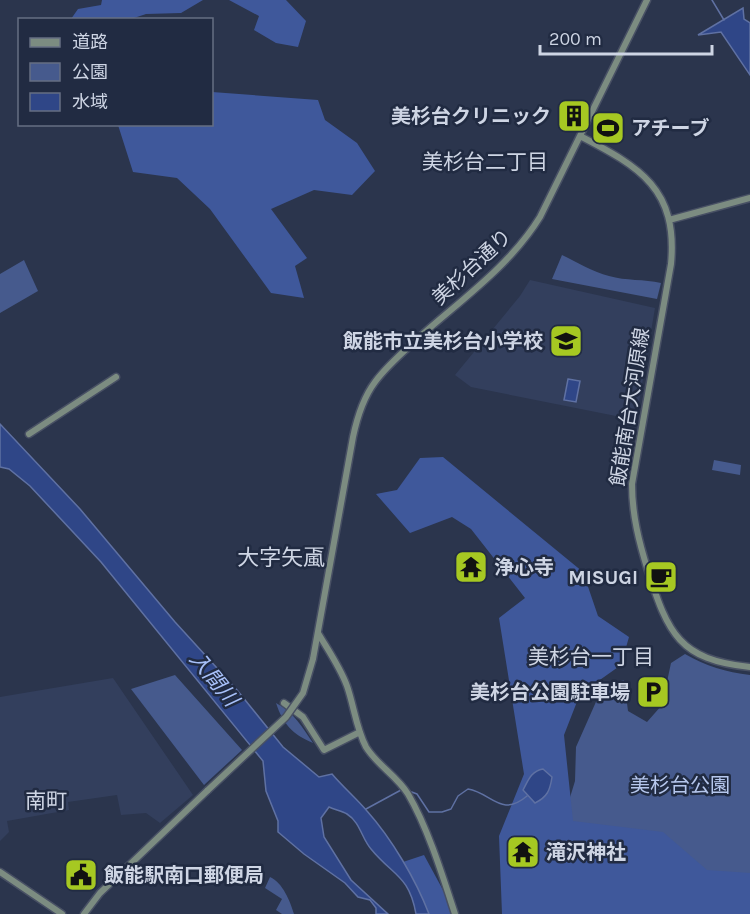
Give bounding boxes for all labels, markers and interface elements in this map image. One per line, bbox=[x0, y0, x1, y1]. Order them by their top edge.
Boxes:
legend bbox=[18, 18, 213, 126]
scale bar bbox=[540, 18, 712, 56]
text: 200 m bbox=[549, 28, 602, 50]
text: 道路 bbox=[72, 31, 108, 53]
text: 公園 bbox=[72, 61, 108, 83]
text: 水域 bbox=[72, 91, 108, 113]
building icon: 美杉台クリニック bbox=[556, 98, 592, 134]
place label: 美杉台クリニック bbox=[391, 105, 551, 128]
sports icon: アチーブ bbox=[590, 110, 626, 146]
place label: アチーブ bbox=[631, 117, 709, 140]
district label: 美杉台二丁目 bbox=[422, 150, 548, 174]
street label: 美杉台通り bbox=[428, 224, 516, 310]
school or university icon: 飯能市立美杉台小学校 bbox=[548, 323, 584, 359]
street label: 飯能南台大河原線 bbox=[606, 326, 654, 488]
place label: 飯能市立美杉台小学校 bbox=[343, 330, 543, 353]
district label: 大字矢颪 bbox=[237, 545, 325, 571]
temple icon: 浄心寺 bbox=[453, 549, 489, 585]
place label: 浄心寺 bbox=[494, 556, 554, 579]
cafe icon: MISUGI bbox=[643, 559, 679, 595]
place label: MISUGI bbox=[568, 566, 638, 589]
district label: 美杉台一丁目 bbox=[528, 645, 654, 669]
water label: 入間川 bbox=[185, 647, 244, 713]
parking icon: 美杉台公園駐車場 bbox=[635, 674, 671, 710]
place label: 美杉台公園駐車場 bbox=[470, 681, 630, 704]
park label: 美杉台公園 bbox=[630, 774, 730, 797]
district label: 南町 bbox=[25, 789, 67, 813]
temple icon: 滝沢神社 bbox=[505, 834, 541, 870]
place label: 滝沢神社 bbox=[546, 841, 626, 864]
public building icon: 飯能駅南口郵便局 bbox=[63, 857, 99, 893]
place label: 飯能駅南口郵便局 bbox=[104, 864, 264, 887]

